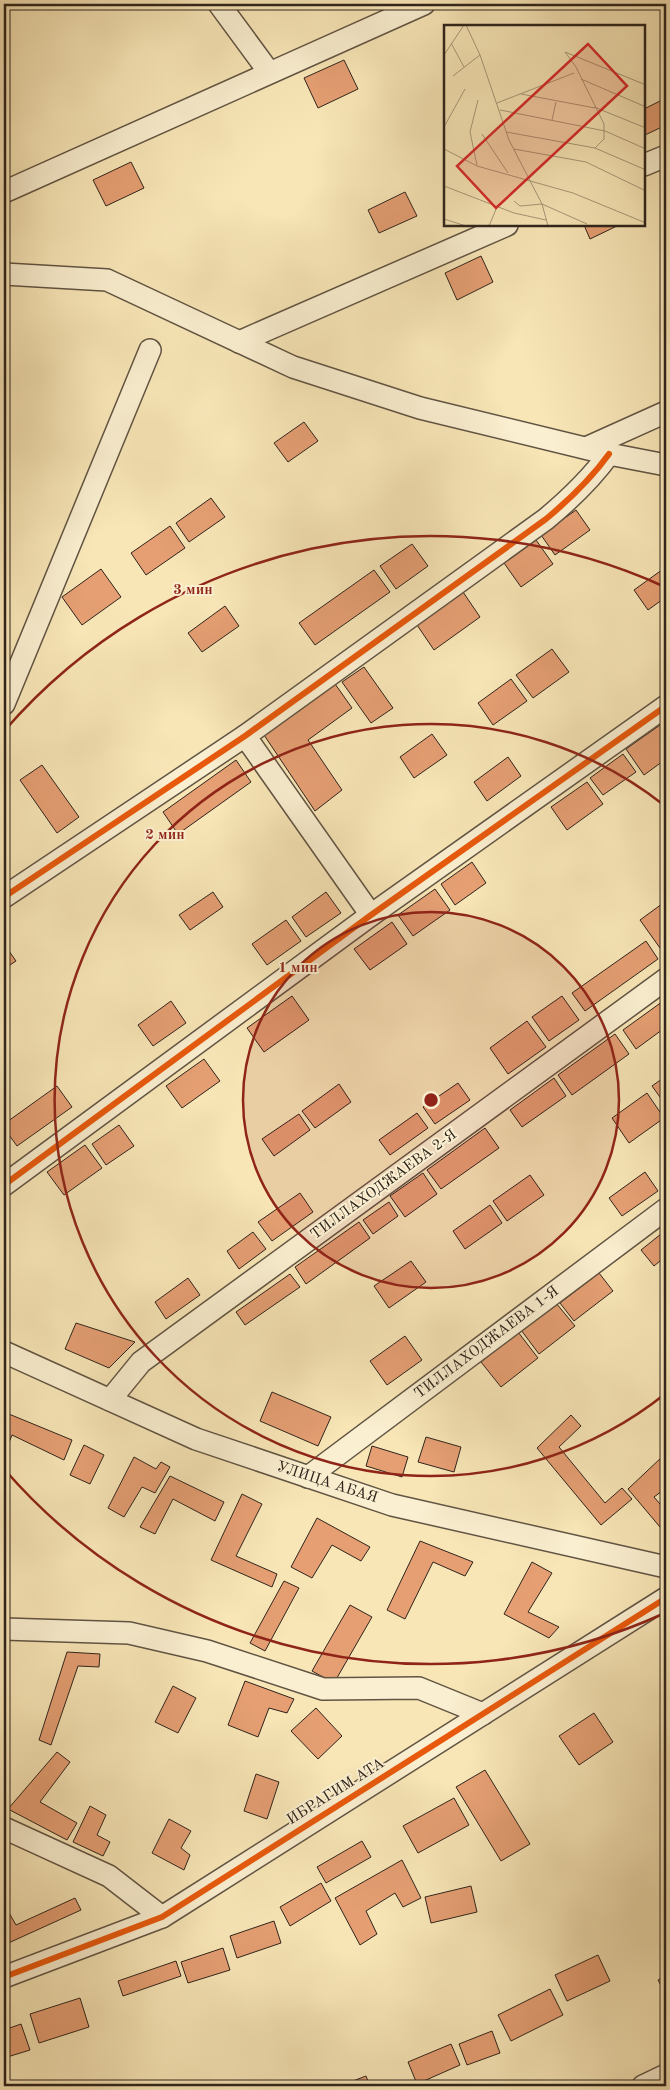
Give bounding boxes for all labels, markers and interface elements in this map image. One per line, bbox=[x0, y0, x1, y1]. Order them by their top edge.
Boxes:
inset map bbox=[444, 25, 645, 226]
text: 3 мин bbox=[173, 583, 213, 598]
text: 2 мин bbox=[145, 828, 185, 843]
text: 1 мин bbox=[278, 961, 318, 976]
centre of rings bbox=[422, 1091, 440, 1109]
street label: ТИЛЛАХОДЖАЕВА 2-Я bbox=[308, 1127, 460, 1243]
street label: ТИЛЛАХОДЖАЕВА 1-Я bbox=[412, 1284, 562, 1402]
street label: УЛИЦА АБАЯ bbox=[275, 1460, 379, 1506]
street label: ИБРАГИМ АТА bbox=[285, 1756, 388, 1828]

